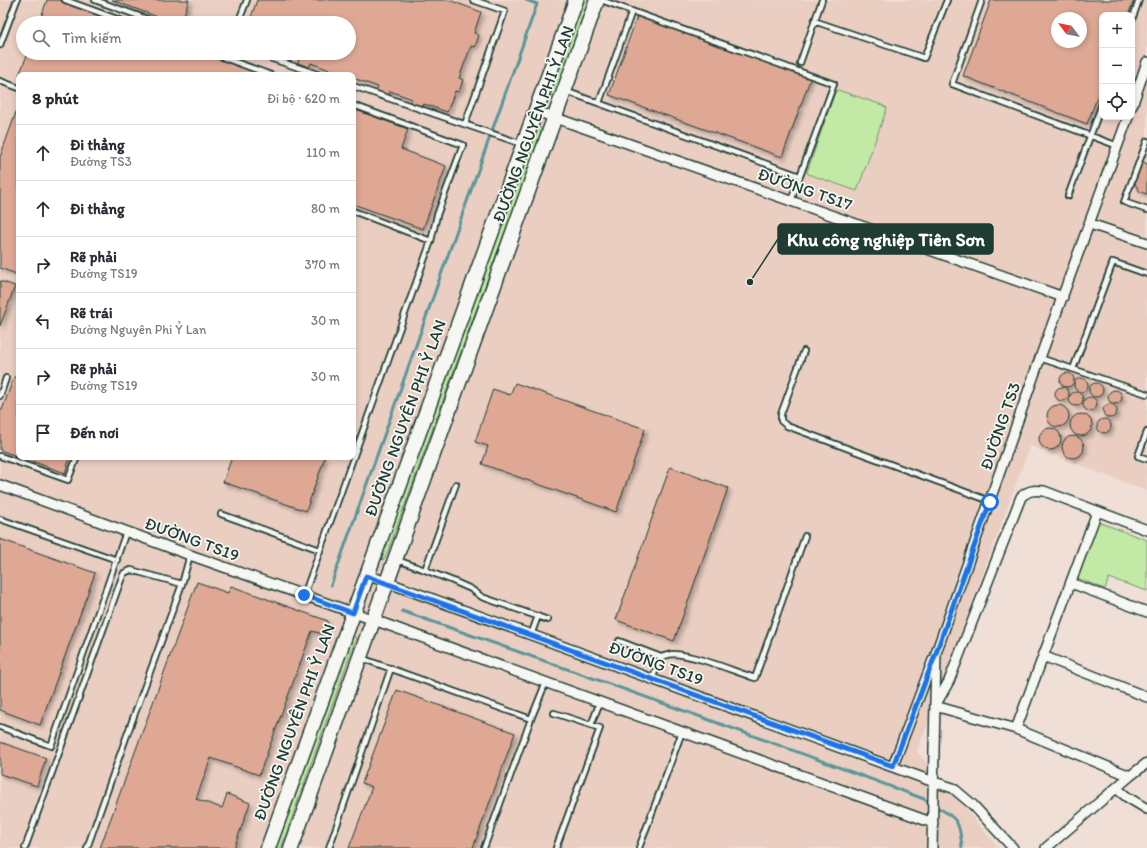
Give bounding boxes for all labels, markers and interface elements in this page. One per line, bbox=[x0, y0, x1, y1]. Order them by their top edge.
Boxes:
north arrow bbox=[1051, 12, 1087, 48]
map controls bbox=[1099, 12, 1135, 120]
button: + bbox=[1099, 12, 1135, 48]
search box bbox=[16, 16, 356, 60]
street label: ĐƯỜNG NGUYÊN PHI Ỷ LAN bbox=[488, 23, 578, 225]
icon: search bbox=[30, 27, 52, 49]
text: Tìm kiếm bbox=[62, 29, 122, 47]
button: − bbox=[1099, 48, 1135, 84]
button: locate bbox=[1099, 84, 1135, 120]
text: 8 phút bbox=[32, 88, 79, 108]
text: Đi bộ · 620 m bbox=[267, 91, 340, 106]
text: Đi thẳng bbox=[70, 136, 125, 154]
icon: ahead bbox=[32, 142, 54, 164]
text: 110 m bbox=[306, 145, 340, 160]
text: Đường TS3 bbox=[70, 154, 132, 169]
street label: ĐƯỜNG TS17 bbox=[755, 163, 855, 215]
icon: ahead bbox=[32, 198, 54, 220]
text: Đi thẳng bbox=[70, 200, 125, 218]
text: 80 m bbox=[311, 201, 340, 216]
callout: Khu công nghiệp Tiên Sơn bbox=[778, 224, 993, 254]
text: Khu công nghiệp Tiên Sơn bbox=[787, 229, 986, 251]
text: Rẽ phải bbox=[70, 248, 117, 266]
icon: right bbox=[32, 254, 54, 276]
text: 370 m bbox=[305, 257, 340, 272]
text: Đường TS19 bbox=[70, 266, 137, 281]
text: Rẽ trái bbox=[70, 304, 113, 322]
icon: left bbox=[32, 310, 54, 332]
text: 30 m bbox=[311, 313, 340, 328]
street label: ĐƯỜNG NGUYÊN PHI Ỷ LAN bbox=[360, 317, 450, 519]
text: Đường Nguyên Phi Ỷ Lan bbox=[70, 322, 206, 337]
text: Rẽ phải bbox=[70, 360, 117, 378]
icon: right bbox=[32, 366, 54, 388]
text: 30 m bbox=[311, 369, 340, 384]
text: Đường TS19 bbox=[70, 378, 137, 393]
street label: ĐƯỜNG TS3 bbox=[976, 379, 1024, 473]
icon: arrive bbox=[32, 422, 54, 444]
text: Đến nơi bbox=[70, 424, 119, 442]
route start bbox=[981, 493, 999, 511]
street label: ĐƯỜNG TS19 bbox=[142, 513, 242, 565]
route end bbox=[295, 586, 313, 604]
street label: ĐƯỜNG NGUYÊN PHI Ỷ LAN bbox=[249, 621, 339, 823]
street label: ĐƯỜNG TS19 bbox=[606, 637, 706, 689]

